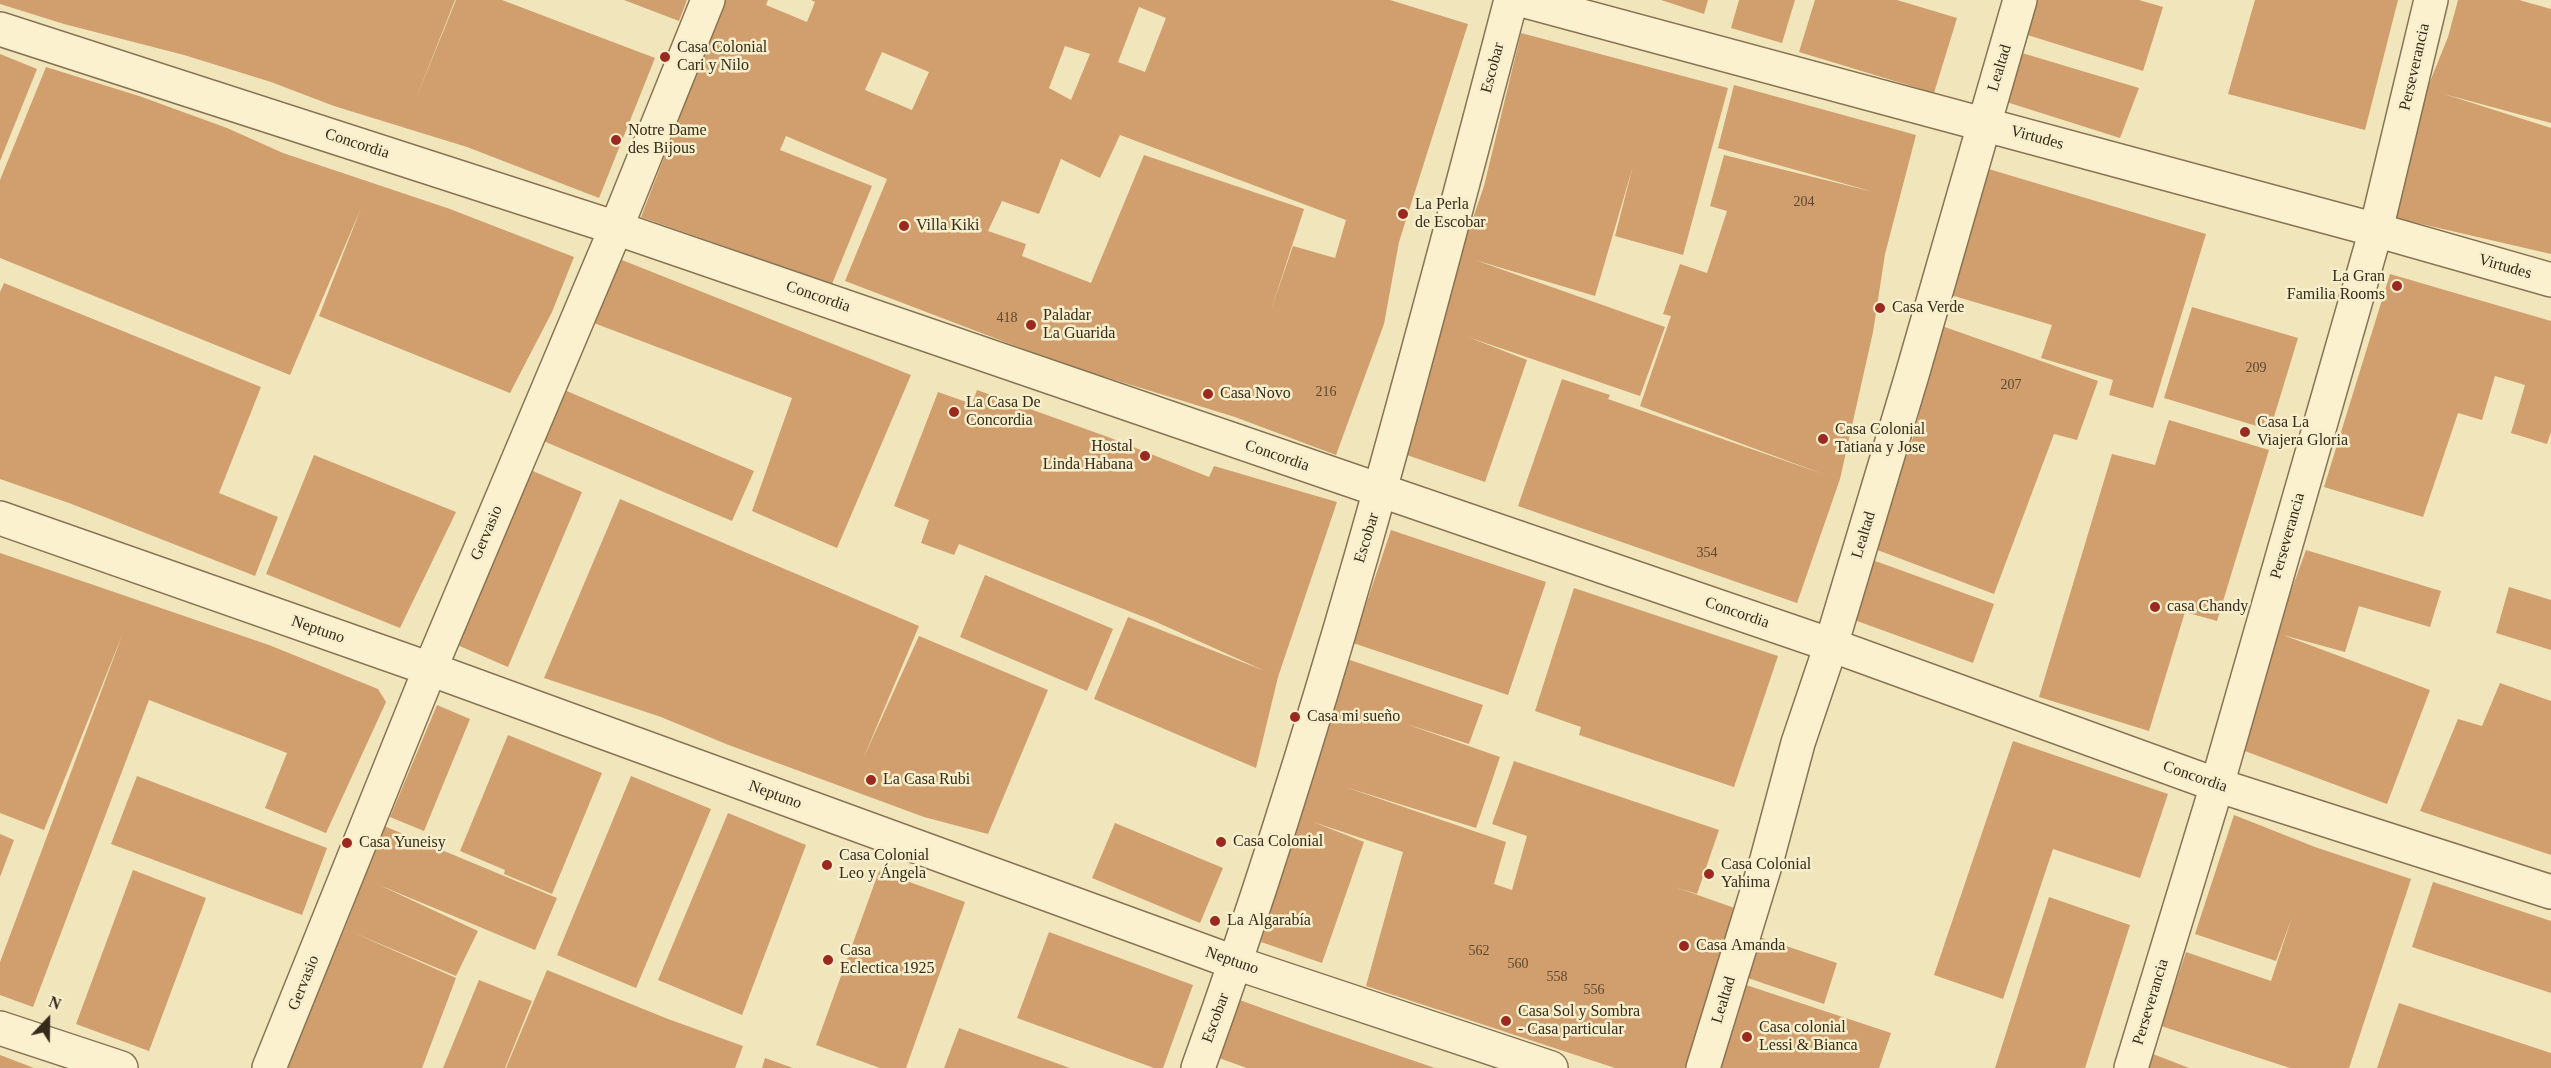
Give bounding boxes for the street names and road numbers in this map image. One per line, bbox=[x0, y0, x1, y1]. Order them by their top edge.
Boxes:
street label: Perseverancia bbox=[2396, 22, 2434, 112]
street label: Escobar bbox=[1477, 41, 1509, 95]
street label: Lealtad bbox=[1984, 42, 2016, 94]
street label: Virtudes bbox=[2008, 122, 2066, 154]
street label: Concordia bbox=[322, 125, 392, 163]
street label: Virtudes bbox=[2476, 250, 2534, 284]
street label: Concordia bbox=[783, 277, 853, 317]
street label: Concordia bbox=[1242, 436, 1312, 476]
street label: Perseverancia bbox=[2267, 491, 2309, 581]
street label: Gervasio bbox=[467, 503, 507, 563]
street label: Lealtad bbox=[1848, 509, 1880, 561]
street label: Escobar bbox=[1350, 511, 1384, 565]
street label: Concordia bbox=[1702, 593, 1772, 633]
street label: Neptuno bbox=[289, 612, 347, 648]
street label: Concordia bbox=[2160, 757, 2230, 797]
street label: Neptuno bbox=[746, 777, 804, 813]
street label: Neptuno bbox=[1203, 943, 1261, 979]
street label: Gervasio bbox=[284, 953, 324, 1013]
street label: Perseverancia bbox=[2129, 957, 2173, 1047]
street label: Lealtad bbox=[1708, 974, 1740, 1026]
street label: Escobar bbox=[1198, 991, 1234, 1045]

